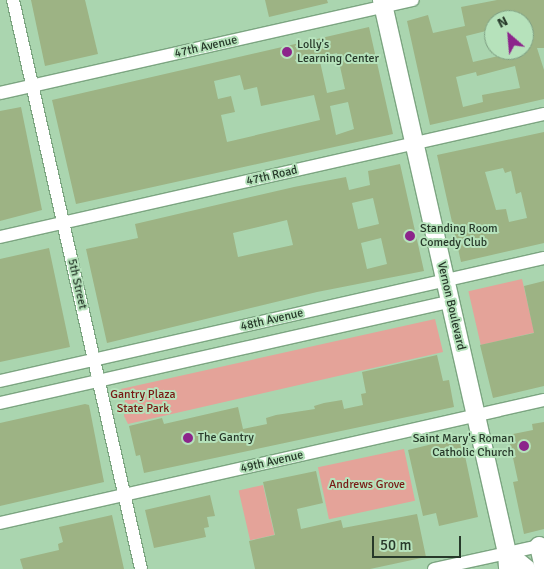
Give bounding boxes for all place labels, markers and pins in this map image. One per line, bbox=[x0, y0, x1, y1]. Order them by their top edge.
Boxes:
place label: Lolly's Learning Center bbox=[297, 38, 379, 66]
marker: Lolly's Learning Center bbox=[281, 46, 293, 58]
place label: Standing Room Comedy Club bbox=[420, 222, 498, 250]
marker: Standing Room Comedy Club bbox=[404, 230, 416, 242]
place label: The Gantry bbox=[198, 431, 254, 445]
marker: The Gantry bbox=[182, 432, 194, 444]
place label: Saint Mary's Roman Catholic Church bbox=[413, 432, 514, 460]
marker: Saint Mary's Roman Catholic Church bbox=[518, 440, 530, 452]

